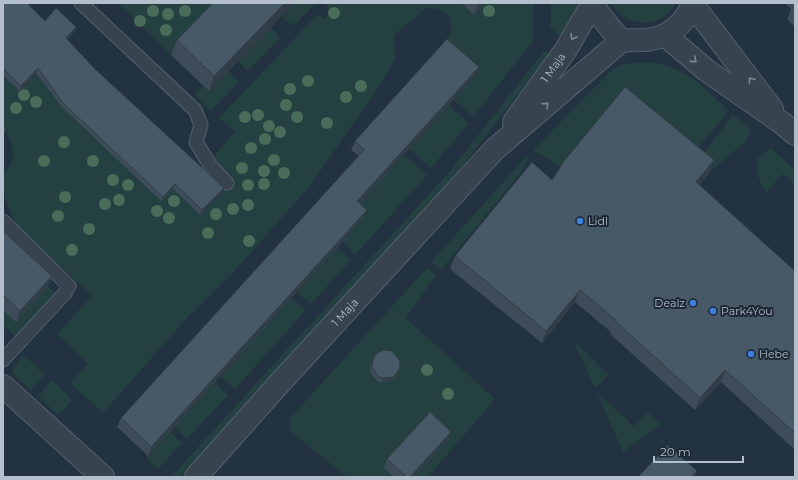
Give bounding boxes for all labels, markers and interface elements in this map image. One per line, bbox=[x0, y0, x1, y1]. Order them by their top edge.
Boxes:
one-way arrow bbox=[570, 33, 578, 40]
street label: 1 Maja bbox=[538, 50, 569, 85]
one-way arrow bbox=[690, 56, 697, 63]
one-way arrow bbox=[749, 78, 756, 85]
one-way arrow bbox=[541, 102, 549, 110]
place label: Lidl bbox=[588, 214, 608, 228]
marker: Lidl bbox=[575, 216, 585, 226]
street label: 1 Maja bbox=[328, 295, 361, 329]
place label: Dealz bbox=[654, 296, 685, 310]
marker: Dealz bbox=[688, 298, 698, 308]
place label: Park4You bbox=[721, 304, 773, 318]
marker: Park4You bbox=[708, 306, 718, 316]
place label: Hebe bbox=[759, 347, 789, 361]
marker: Hebe bbox=[746, 349, 756, 359]
scale bar bbox=[654, 438, 743, 464]
text: 20 m bbox=[660, 444, 691, 459]

